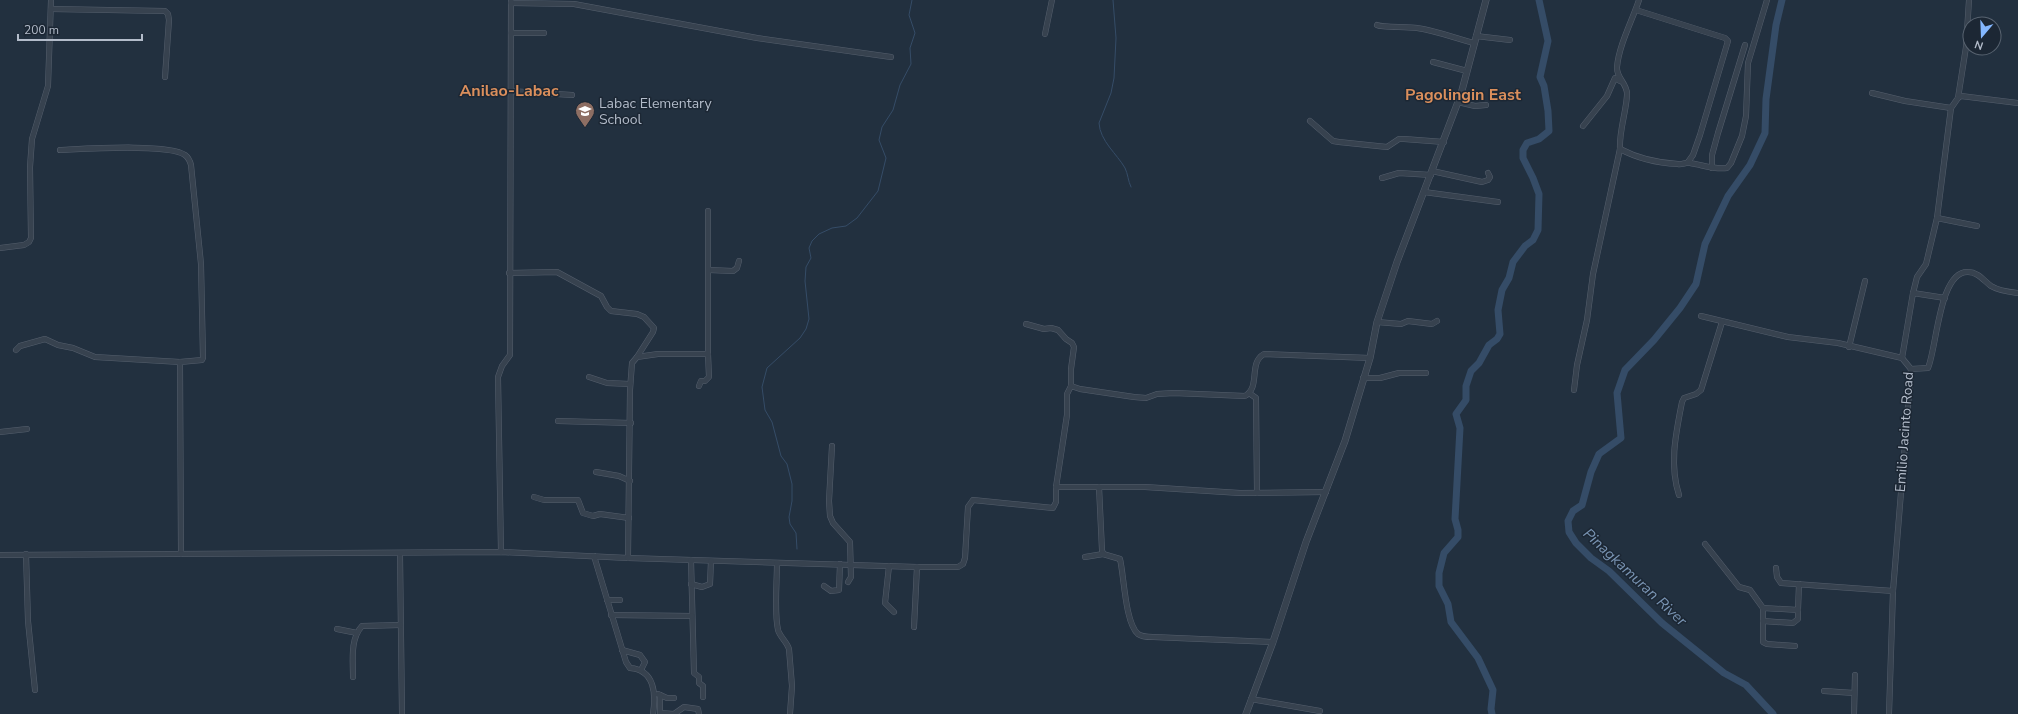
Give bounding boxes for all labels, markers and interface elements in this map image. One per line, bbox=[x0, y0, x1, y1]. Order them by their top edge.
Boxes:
scale bar bbox=[18, 16, 142, 42]
north arrow bbox=[1962, 16, 2002, 56]
text: 200 m bbox=[24, 22, 59, 38]
text: N bbox=[1973, 37, 1985, 53]
district label: Anilao-Labac bbox=[459, 80, 559, 102]
district label: Pagolingin East bbox=[1405, 84, 1522, 106]
place label: Labac Elementary School bbox=[599, 94, 713, 129]
school or university icon: Labac Elementary School bbox=[574, 100, 596, 128]
street label: Emilio Jacinto Road bbox=[1891, 371, 1918, 493]
water label: Pinagkamuran River bbox=[1579, 524, 1692, 631]

